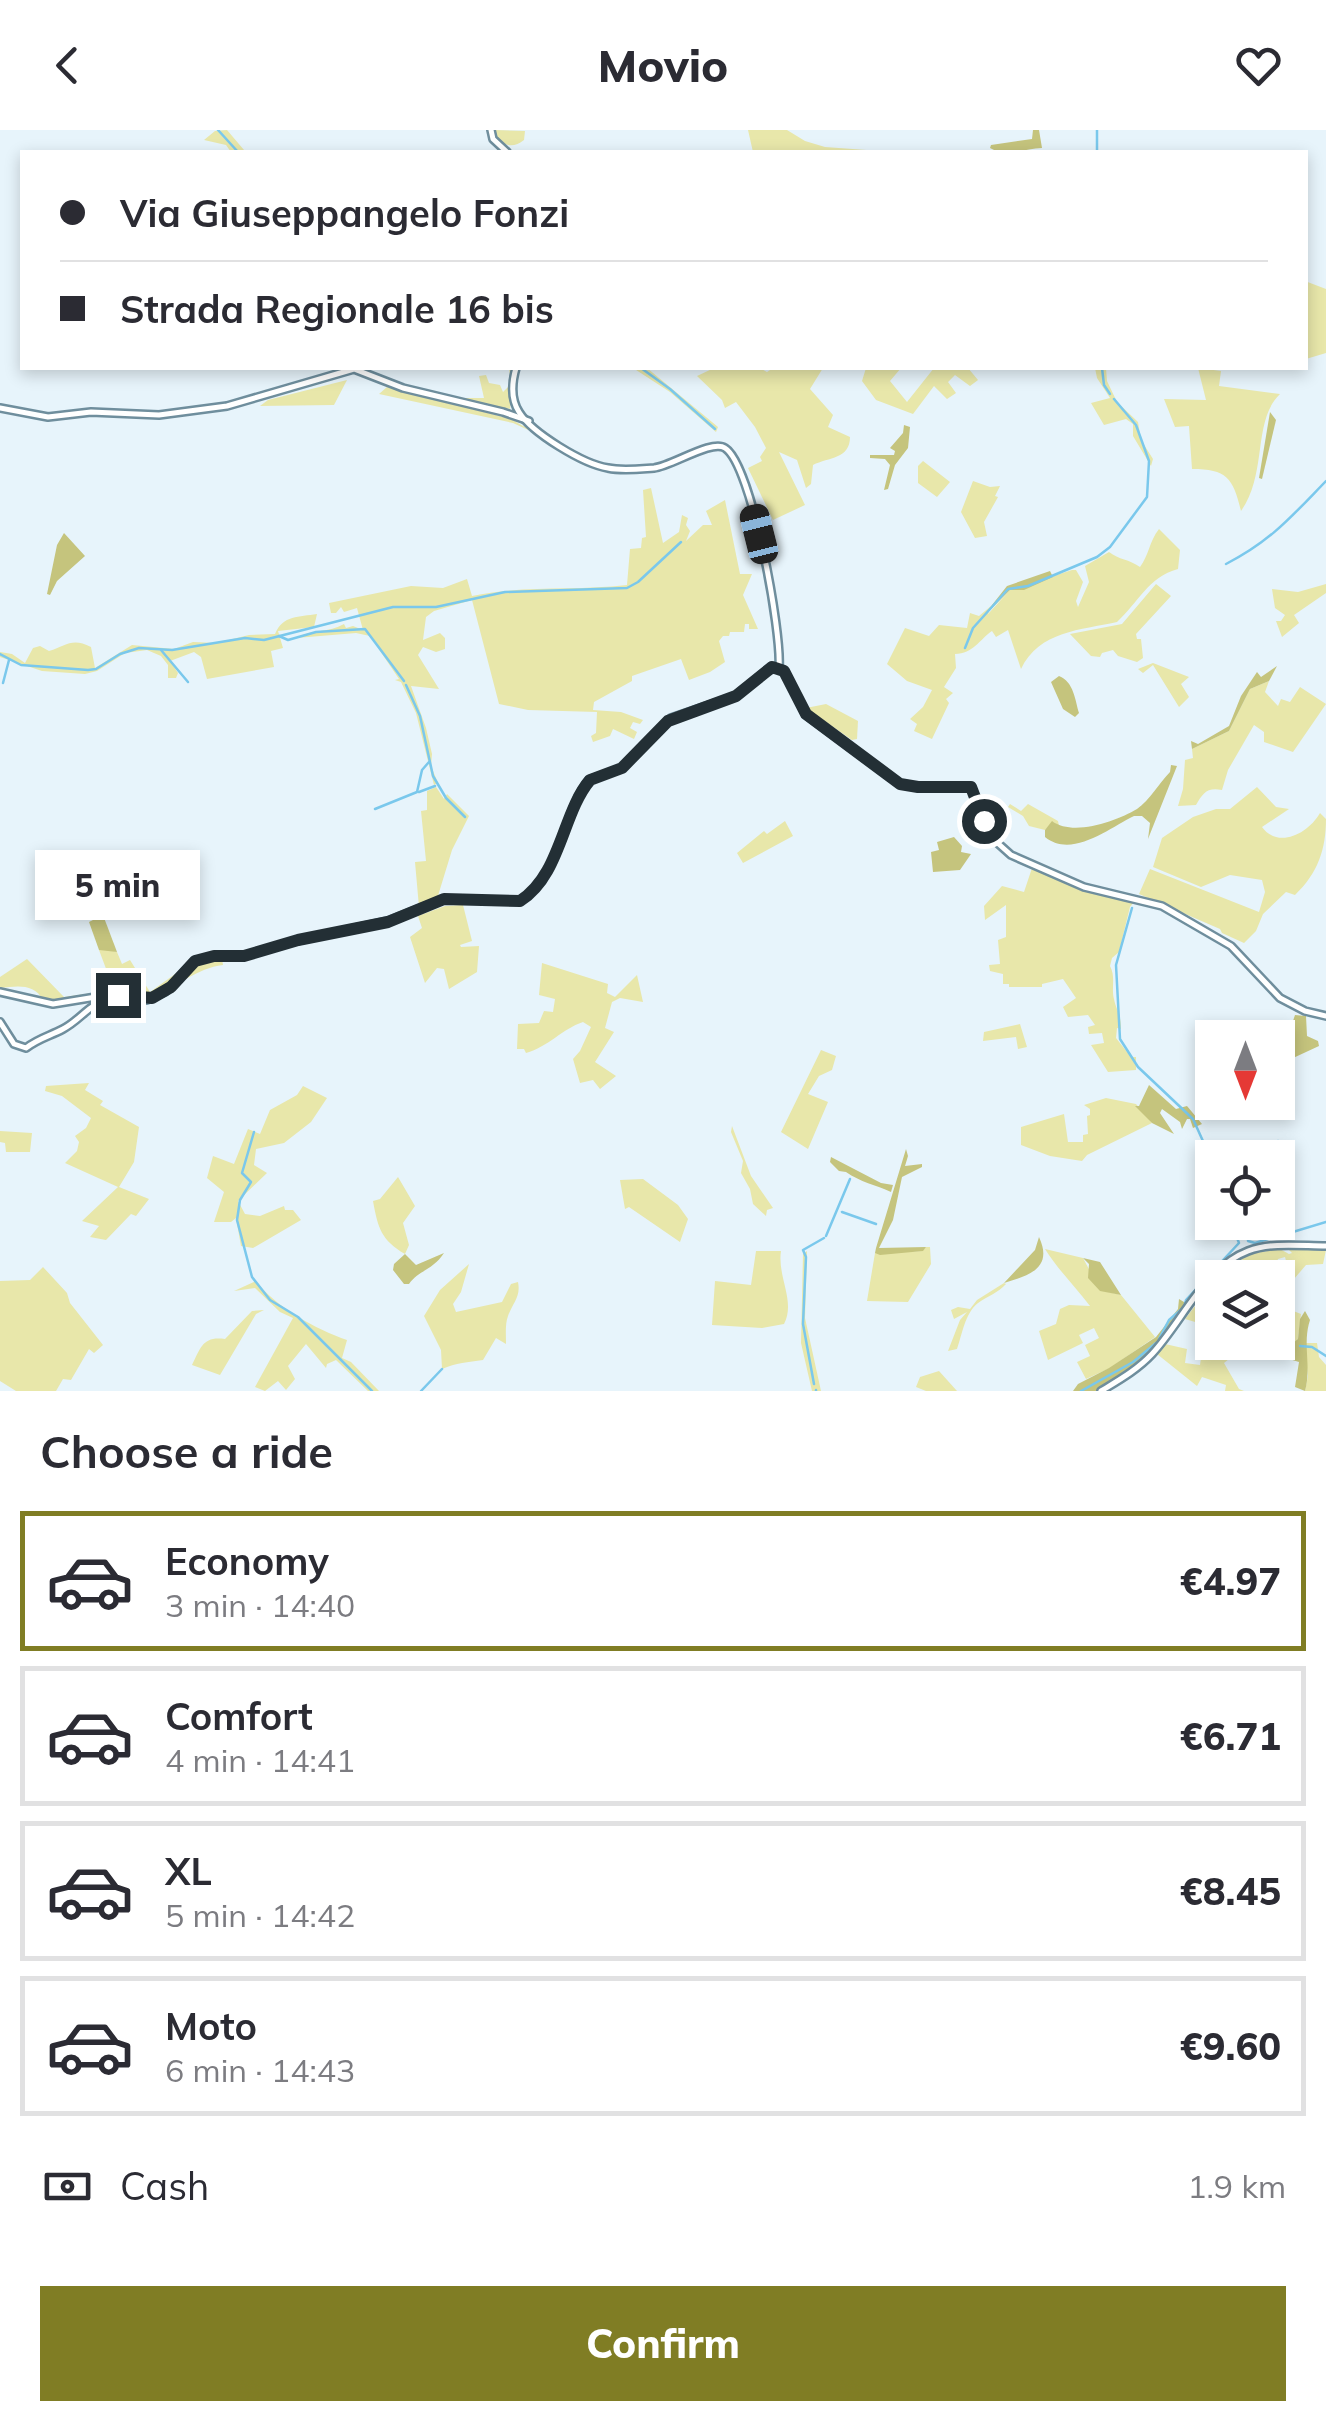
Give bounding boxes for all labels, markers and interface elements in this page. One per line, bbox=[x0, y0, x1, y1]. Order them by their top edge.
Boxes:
text: Movio bbox=[598, 37, 728, 93]
icon: back bbox=[40, 38, 95, 93]
icon: heart bbox=[1231, 38, 1286, 93]
text: Via Giuseppangelo Fonzi bbox=[120, 189, 569, 237]
text: Strada Regionale 16 bis bbox=[120, 285, 554, 333]
car bbox=[737, 501, 781, 567]
route start bbox=[962, 799, 1007, 844]
callout: 5 min bbox=[36, 850, 200, 920]
text: 5 min bbox=[75, 865, 160, 905]
route end bbox=[96, 973, 141, 1018]
north arrow bbox=[1195, 1020, 1295, 1120]
map controls bbox=[1195, 1020, 1295, 1360]
button: locate bbox=[1195, 1140, 1295, 1240]
button: layers bbox=[1195, 1260, 1295, 1360]
text: Choose a ride bbox=[40, 1423, 333, 1479]
icon: car bbox=[45, 1536, 135, 1626]
text: Economy bbox=[165, 1537, 329, 1585]
text: €4.97 bbox=[1180, 1557, 1281, 1605]
text: 3 min · 14:40 bbox=[165, 1585, 355, 1625]
icon: car bbox=[45, 1691, 135, 1781]
text: Comfort bbox=[165, 1692, 313, 1740]
text: €6.71 bbox=[1180, 1712, 1281, 1760]
text: 4 min · 14:41 bbox=[165, 1740, 355, 1780]
icon: car bbox=[45, 1846, 135, 1936]
text: XL bbox=[165, 1847, 212, 1895]
text: €8.45 bbox=[1180, 1867, 1281, 1915]
text: 5 min · 14:42 bbox=[165, 1895, 355, 1935]
icon: car bbox=[45, 2001, 135, 2091]
text: Moto bbox=[165, 2002, 257, 2050]
text: €9.60 bbox=[1180, 2022, 1281, 2070]
text: 6 min · 14:43 bbox=[165, 2050, 355, 2090]
icon: cash bbox=[40, 2159, 95, 2214]
text: Cash bbox=[120, 2162, 209, 2210]
text: 1.9 km bbox=[1187, 2166, 1286, 2206]
button: Confirm bbox=[40, 2286, 1286, 2401]

